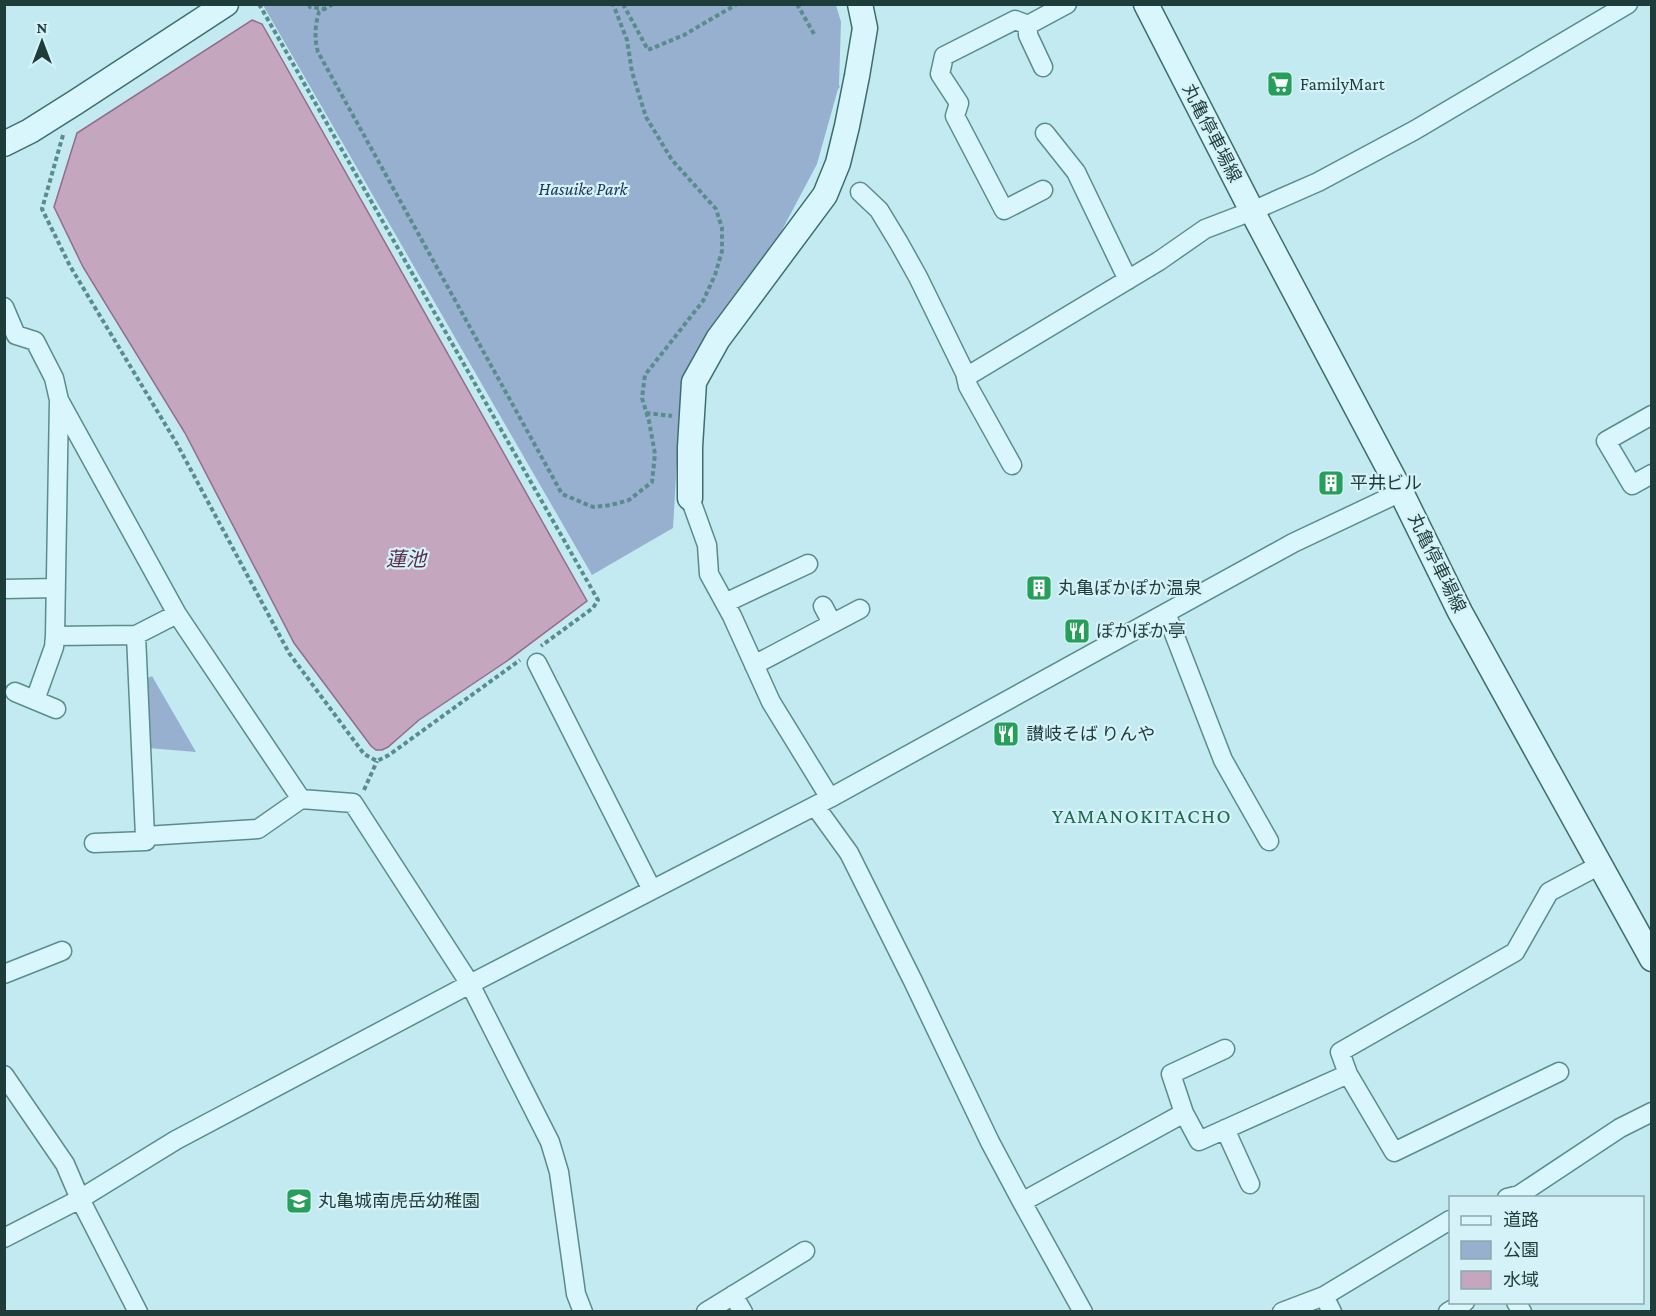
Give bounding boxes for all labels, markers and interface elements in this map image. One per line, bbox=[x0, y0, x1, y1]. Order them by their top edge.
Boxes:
north arrow bbox=[12, 12, 72, 72]
text: N bbox=[37, 19, 48, 36]
supermarket icon: FamilyMart bbox=[1265, 69, 1295, 99]
place label: FamilyMart bbox=[1300, 74, 1386, 94]
street label: 丸亀停車場線 bbox=[1179, 80, 1245, 186]
park label: Hasuike Park bbox=[539, 179, 629, 199]
building icon: 平井ビル bbox=[1316, 468, 1346, 498]
place label: 平井ビル bbox=[1350, 473, 1422, 493]
street label: 丸亀停車場線 bbox=[1404, 510, 1470, 616]
water label: 蓮池 bbox=[386, 548, 428, 570]
building icon: 丸亀ぽかぽか温泉 bbox=[1024, 573, 1054, 603]
place label: 丸亀ぽかぽか温泉 bbox=[1058, 578, 1202, 598]
restaurant icon: ぽかぽか亭 bbox=[1062, 616, 1092, 646]
place label: ぽかぽか亭 bbox=[1096, 621, 1186, 641]
restaurant icon: 讃岐そば りんや bbox=[991, 719, 1021, 749]
place label: 讃岐そば りんや bbox=[1026, 724, 1155, 744]
district label: YAMANOKITACHO bbox=[1052, 804, 1232, 828]
school or university icon: 丸亀城南虎岳幼稚園 bbox=[284, 1186, 314, 1216]
place label: 丸亀城南虎岳幼稚園 bbox=[318, 1191, 480, 1211]
legend bbox=[1449, 1196, 1644, 1304]
text: 道路 bbox=[1503, 1210, 1539, 1230]
text: 公園 bbox=[1503, 1240, 1539, 1260]
text: 水域 bbox=[1503, 1270, 1539, 1290]

